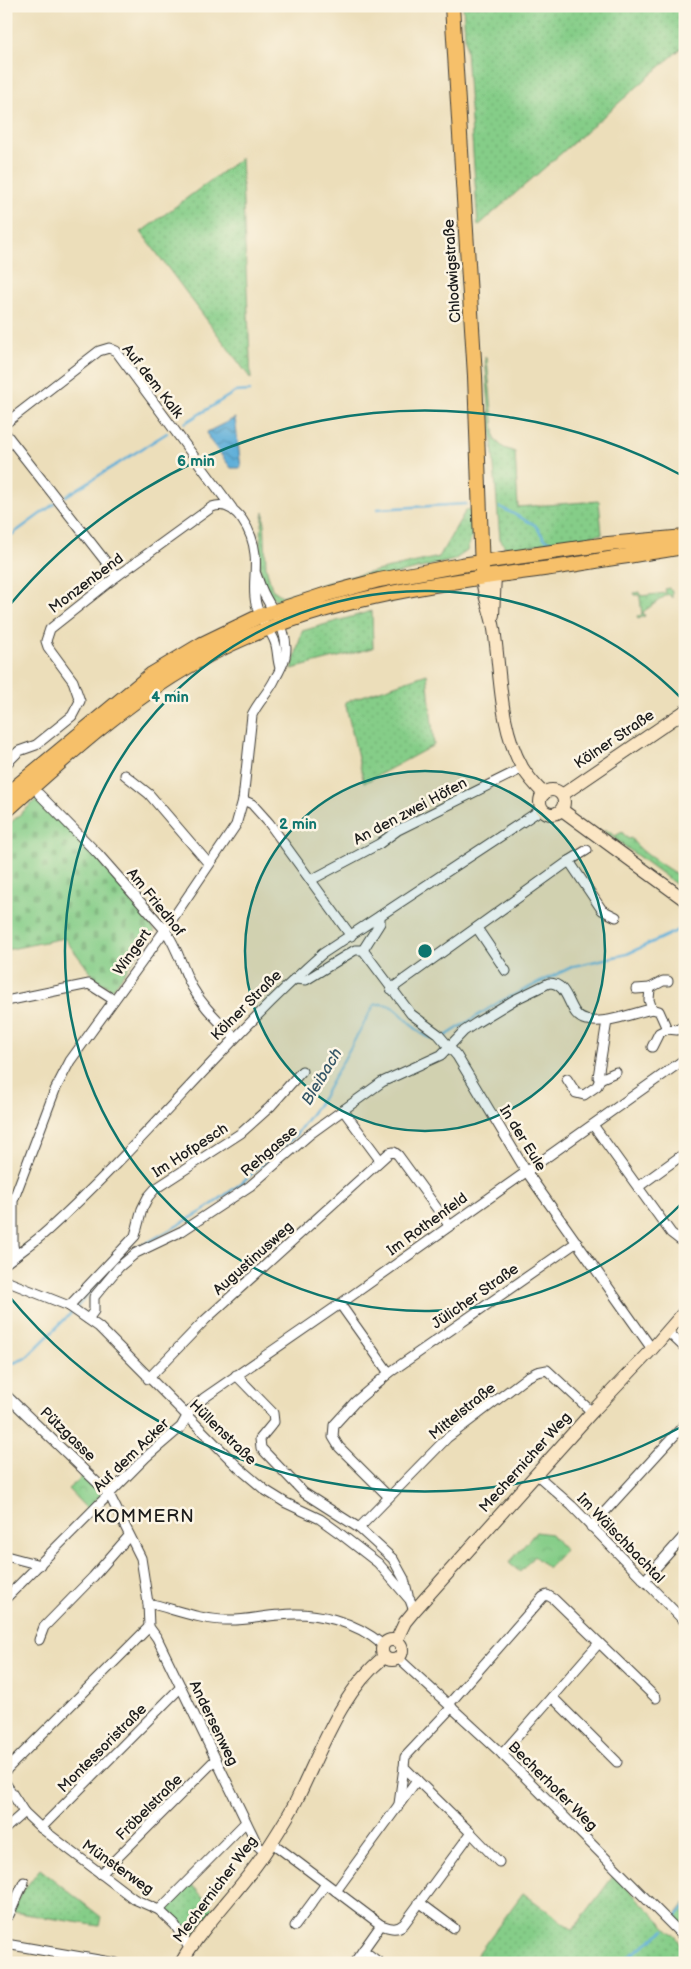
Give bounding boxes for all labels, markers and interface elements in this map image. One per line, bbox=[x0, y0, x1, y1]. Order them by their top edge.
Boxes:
street label: Chlodwigstraße bbox=[439, 218, 466, 323]
street label: Auf dem Kalk bbox=[118, 341, 188, 423]
text: 6 min bbox=[177, 452, 215, 471]
street label: Monzenbend bbox=[45, 549, 127, 618]
text: 4 min bbox=[151, 688, 189, 707]
street label: Kölner Straße bbox=[571, 706, 658, 773]
street label: An den zwei Höfen bbox=[350, 773, 470, 849]
text: 2 min bbox=[279, 815, 317, 834]
street label: Am Friedhof bbox=[122, 864, 189, 941]
street label: Wingert bbox=[109, 925, 156, 979]
centre of rings bbox=[416, 942, 434, 960]
street label: Kölner Straße bbox=[207, 966, 286, 1045]
water label: Bleibach bbox=[298, 1045, 347, 1109]
street label: In der Eule bbox=[495, 1102, 550, 1175]
street label: Im Hofpesch bbox=[149, 1119, 232, 1182]
street label: Rehgasse bbox=[237, 1122, 302, 1181]
street label: Im Rothenfeld bbox=[383, 1189, 471, 1260]
street label: Augustinusweg bbox=[209, 1217, 297, 1299]
street label: Jülicher Straße bbox=[428, 1259, 523, 1333]
street label: Mittelstraße bbox=[425, 1379, 500, 1444]
street label: Hüllenstraße bbox=[185, 1396, 260, 1469]
street label: Pützgasse bbox=[36, 1403, 100, 1466]
street label: Mechernicher Weg bbox=[475, 1408, 576, 1517]
street label: Auf dem Acker bbox=[89, 1414, 174, 1496]
street label: Im Wälschbachtal bbox=[573, 1489, 669, 1587]
district label: KOMMERN bbox=[93, 1506, 195, 1527]
street label: Andersenweg bbox=[185, 1677, 242, 1769]
street label: Montessoristraße bbox=[54, 1700, 151, 1797]
street label: Becherhofer Weg bbox=[504, 1738, 601, 1835]
street label: Fröbelstraße bbox=[112, 1770, 187, 1845]
street label: Mechernicher Weg bbox=[169, 1832, 262, 1946]
street label: Münsterweg bbox=[78, 1836, 157, 1899]

